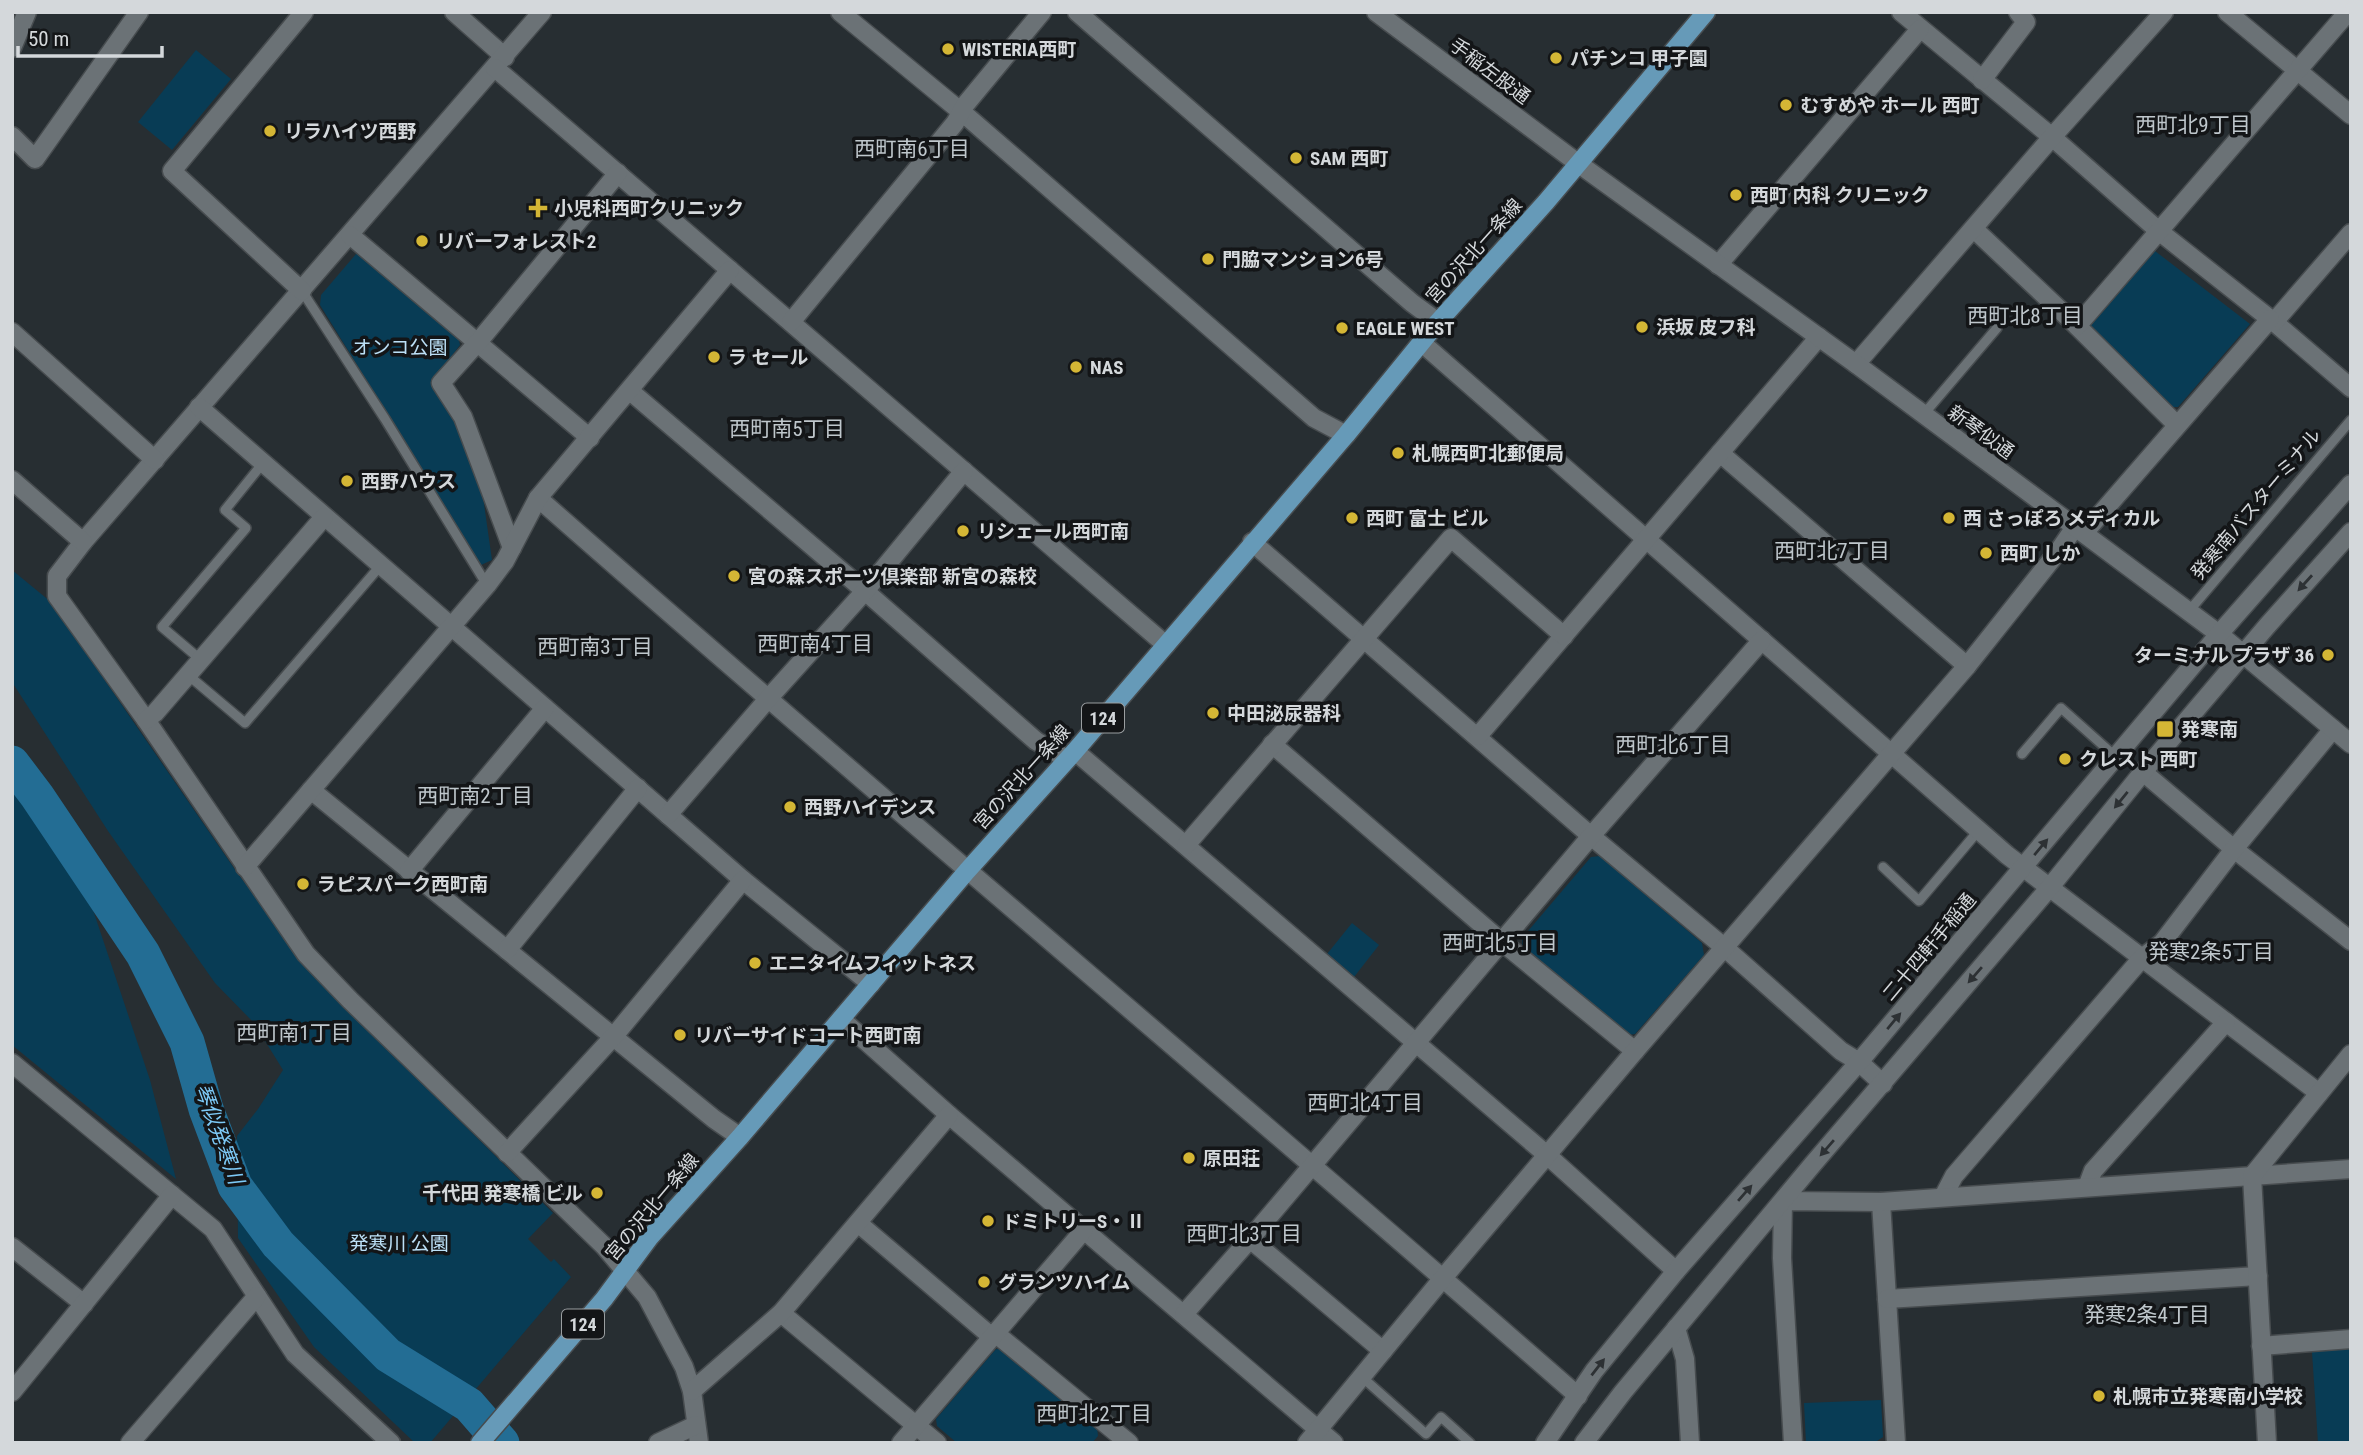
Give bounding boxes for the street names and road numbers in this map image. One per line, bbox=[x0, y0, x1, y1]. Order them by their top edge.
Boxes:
street label: 手稲左股通 bbox=[1445, 33, 1535, 109]
street label: 宮の沢北一条線 bbox=[1421, 194, 1527, 308]
street label: 新琴似通 bbox=[1943, 400, 2019, 464]
street label: 発寒南バスターミナル bbox=[2186, 424, 2326, 584]
road number: 124 bbox=[1082, 704, 1124, 732]
street label: 宮の沢北一条線 bbox=[969, 720, 1075, 834]
street label: 二十四軒手稲通 bbox=[1877, 889, 1981, 1005]
street label: 宮の沢北一条線 bbox=[600, 1149, 704, 1265]
road number: 124 bbox=[562, 1310, 604, 1338]

